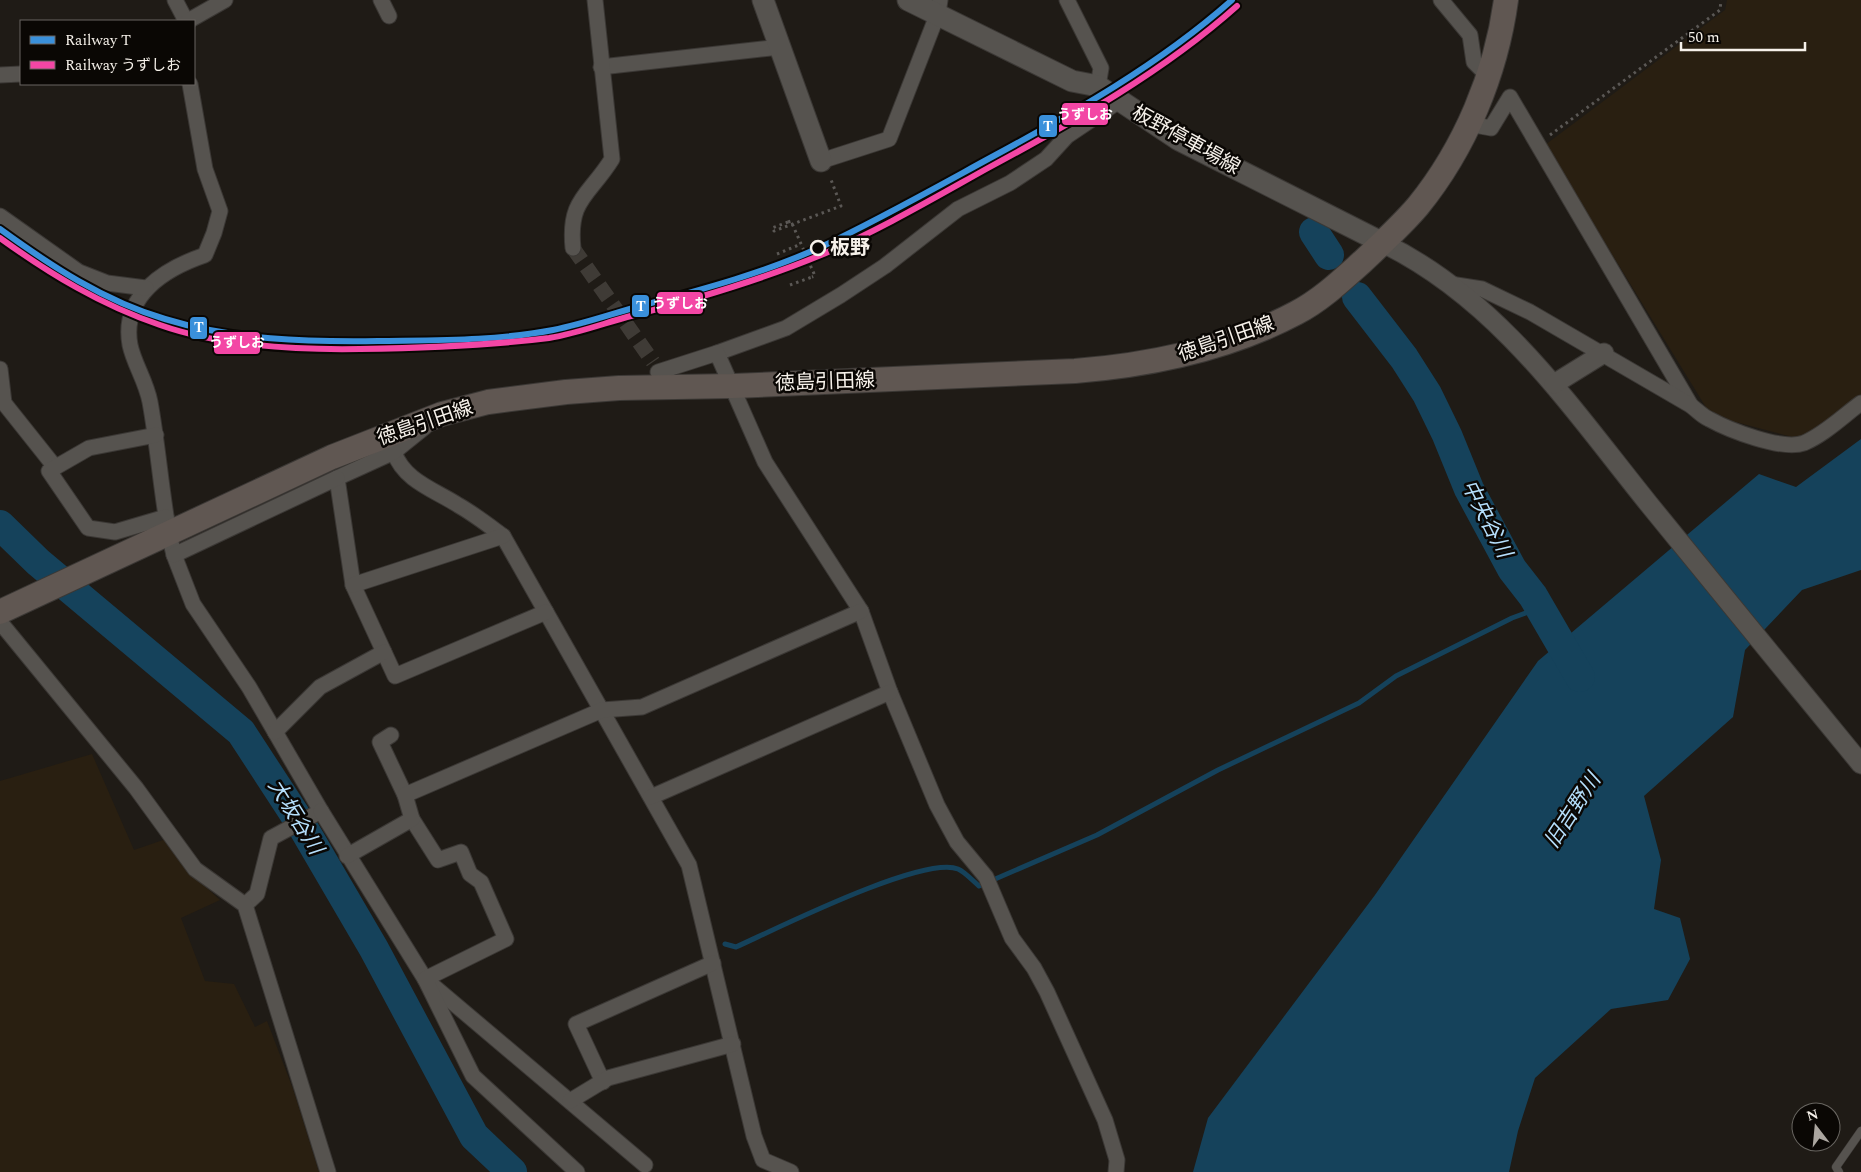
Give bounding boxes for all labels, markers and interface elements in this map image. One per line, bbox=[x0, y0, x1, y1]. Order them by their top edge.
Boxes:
legend bbox=[20, 20, 195, 85]
scale bar bbox=[1681, 20, 1805, 52]
text: 50 m bbox=[1688, 26, 1720, 49]
text: Railway T bbox=[65, 29, 131, 52]
text: Railway うずしお bbox=[65, 54, 181, 77]
street label: 板野停車場線 bbox=[1126, 98, 1246, 182]
line badge: うずしお bbox=[1061, 102, 1109, 126]
text: うずしお bbox=[1057, 104, 1113, 125]
line badge: T bbox=[1038, 114, 1058, 138]
text: T bbox=[1043, 116, 1053, 137]
place label: 板野 bbox=[830, 233, 870, 263]
marker: 板野 bbox=[810, 240, 826, 256]
line badge: うずしお bbox=[656, 291, 704, 315]
text: うずしお bbox=[652, 293, 708, 314]
line badge: T bbox=[631, 294, 650, 318]
text: T bbox=[636, 296, 646, 317]
street label: 徳島引田線 bbox=[1174, 309, 1278, 369]
line badge: T bbox=[189, 316, 208, 340]
text: T bbox=[194, 317, 204, 338]
line badge: うずしお bbox=[213, 331, 261, 355]
text: うずしお bbox=[209, 332, 265, 353]
street label: 徳島引田線 bbox=[775, 365, 875, 399]
street label: 徳島引田線 bbox=[373, 393, 477, 453]
water label: 中央谷川 bbox=[1453, 474, 1520, 565]
water label: 旧吉野川 bbox=[1537, 765, 1610, 855]
water label: 大坂谷川 bbox=[259, 773, 332, 863]
north arrow bbox=[1791, 1102, 1841, 1152]
text: N bbox=[1804, 1103, 1821, 1127]

